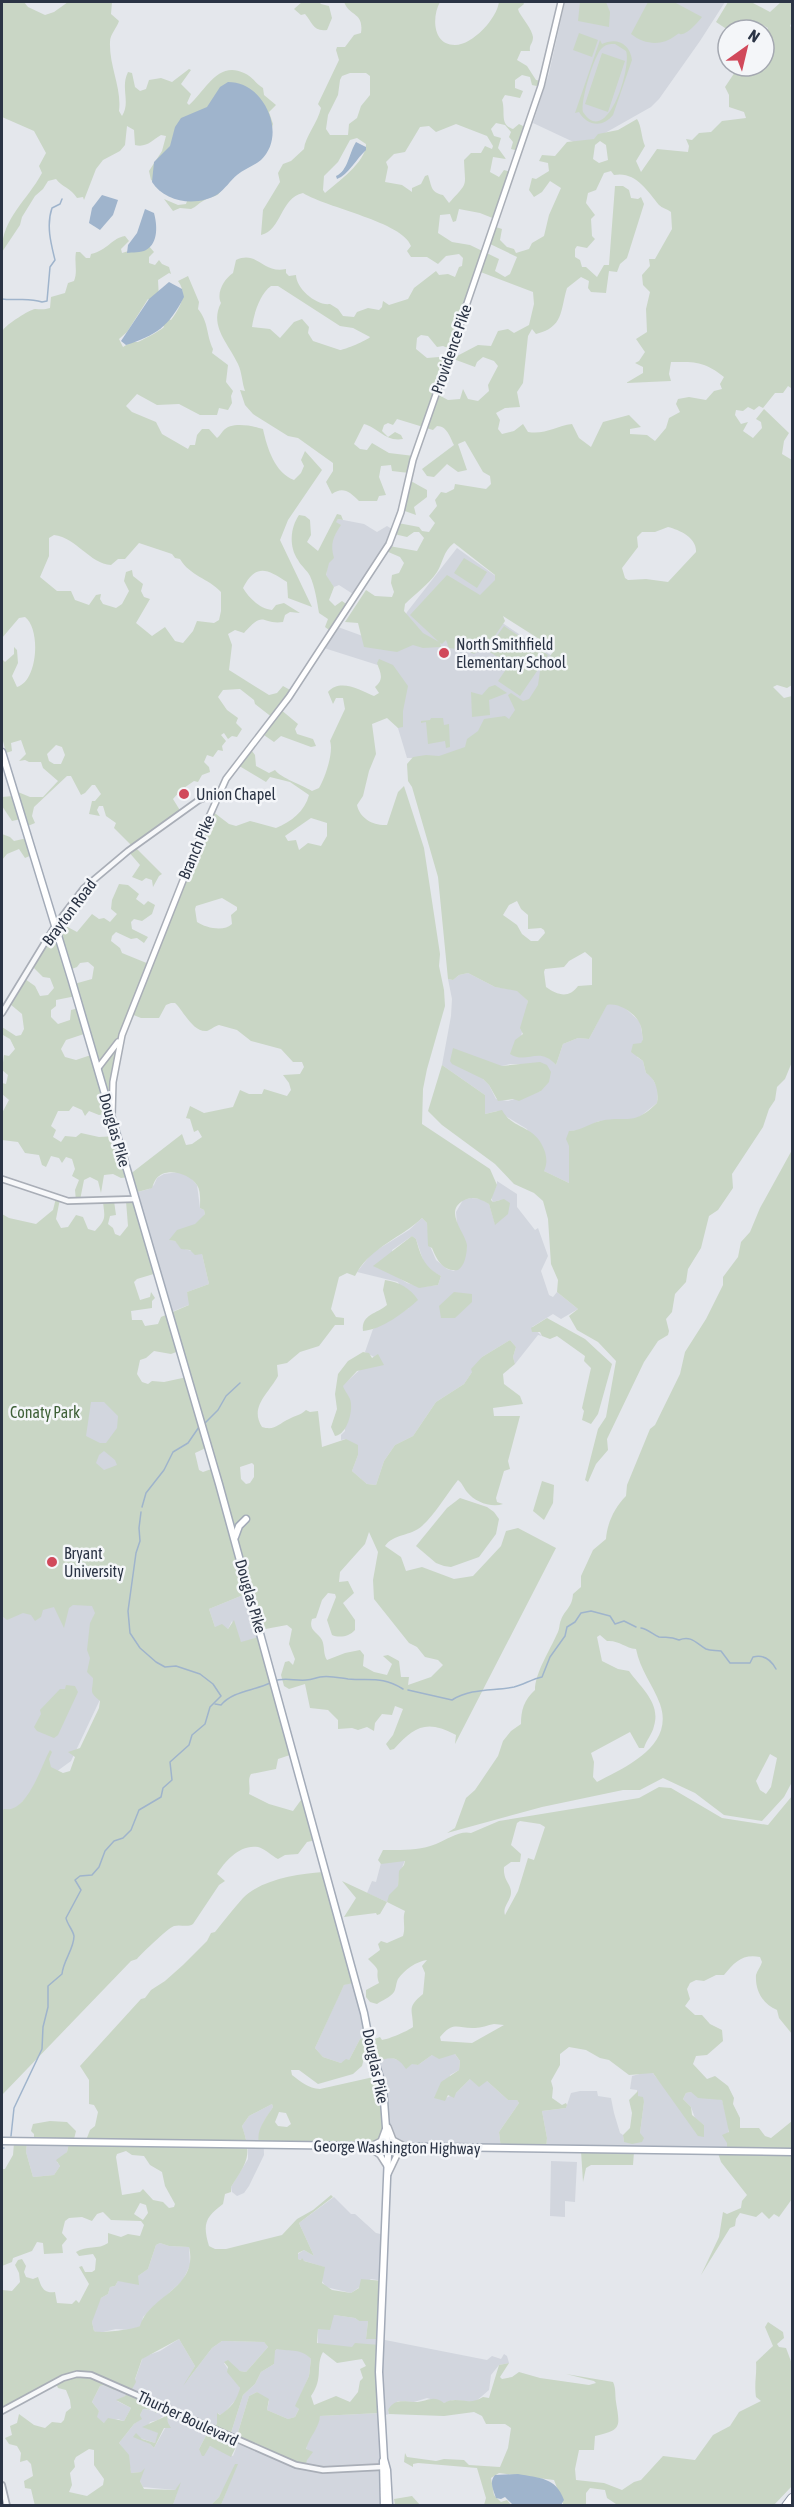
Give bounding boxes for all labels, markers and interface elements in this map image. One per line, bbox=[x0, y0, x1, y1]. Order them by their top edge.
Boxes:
north arrow bbox=[716, 18, 776, 78]
text: N bbox=[745, 25, 763, 46]
street label: Providence Pike bbox=[427, 302, 475, 396]
place label: North Smithfield Elementary School bbox=[456, 635, 567, 672]
marker: North Smithfield Elementary School bbox=[437, 646, 451, 660]
place label: Union Chapel bbox=[196, 785, 277, 804]
marker: Union Chapel bbox=[177, 787, 191, 801]
street label: Branch Pike bbox=[174, 812, 218, 882]
street label: Brayton Road bbox=[38, 875, 101, 949]
street label: Douglas Pike bbox=[95, 1091, 134, 1169]
park label: Conaty Park bbox=[10, 1403, 80, 1422]
place label: Bryant University bbox=[64, 1544, 124, 1581]
marker: Bryant University bbox=[45, 1555, 59, 1569]
street label: Douglas Pike bbox=[231, 1557, 270, 1635]
street label: Douglas Pike bbox=[358, 2027, 393, 2105]
street label: George Washington Highway bbox=[313, 2137, 481, 2158]
street label: Thurber Boulevard bbox=[135, 2387, 241, 2449]

